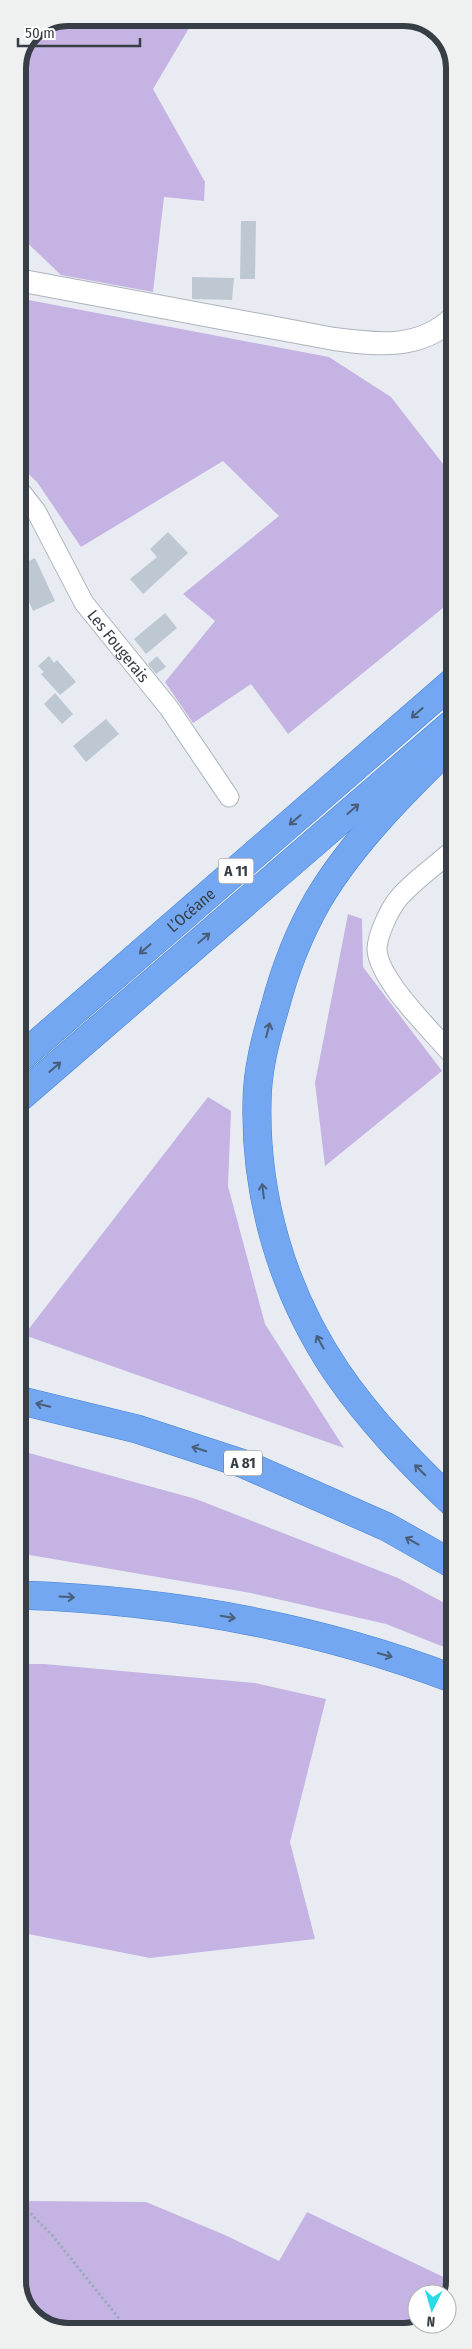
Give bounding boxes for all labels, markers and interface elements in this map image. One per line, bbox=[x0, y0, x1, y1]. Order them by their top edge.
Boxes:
scale bar bbox=[18, 15, 140, 47]
text: 50 m bbox=[25, 24, 55, 42]
street label: Les Fougerais bbox=[84, 606, 154, 686]
one-way arrow bbox=[411, 708, 424, 719]
one-way arrow bbox=[347, 803, 360, 815]
one-way arrow bbox=[288, 814, 301, 826]
road number: A 11 bbox=[218, 858, 254, 884]
street label: L’Océane bbox=[163, 884, 219, 936]
one-way arrow bbox=[197, 933, 210, 944]
one-way arrow bbox=[139, 944, 152, 955]
one-way arrow bbox=[264, 1023, 274, 1039]
one-way arrow bbox=[48, 1062, 61, 1073]
one-way arrow bbox=[258, 1183, 268, 1199]
one-way arrow bbox=[315, 1335, 325, 1350]
one-way arrow bbox=[35, 1400, 51, 1409]
one-way arrow bbox=[191, 1444, 207, 1453]
road number: A 81 bbox=[224, 1450, 262, 1476]
one-way arrow bbox=[414, 1463, 426, 1476]
one-way arrow bbox=[405, 1536, 419, 1546]
one-way arrow bbox=[58, 1593, 74, 1602]
one-way arrow bbox=[219, 1612, 235, 1622]
one-way arrow bbox=[377, 1651, 393, 1661]
north arrow bbox=[407, 2284, 457, 2334]
text: N bbox=[426, 2313, 436, 2330]

